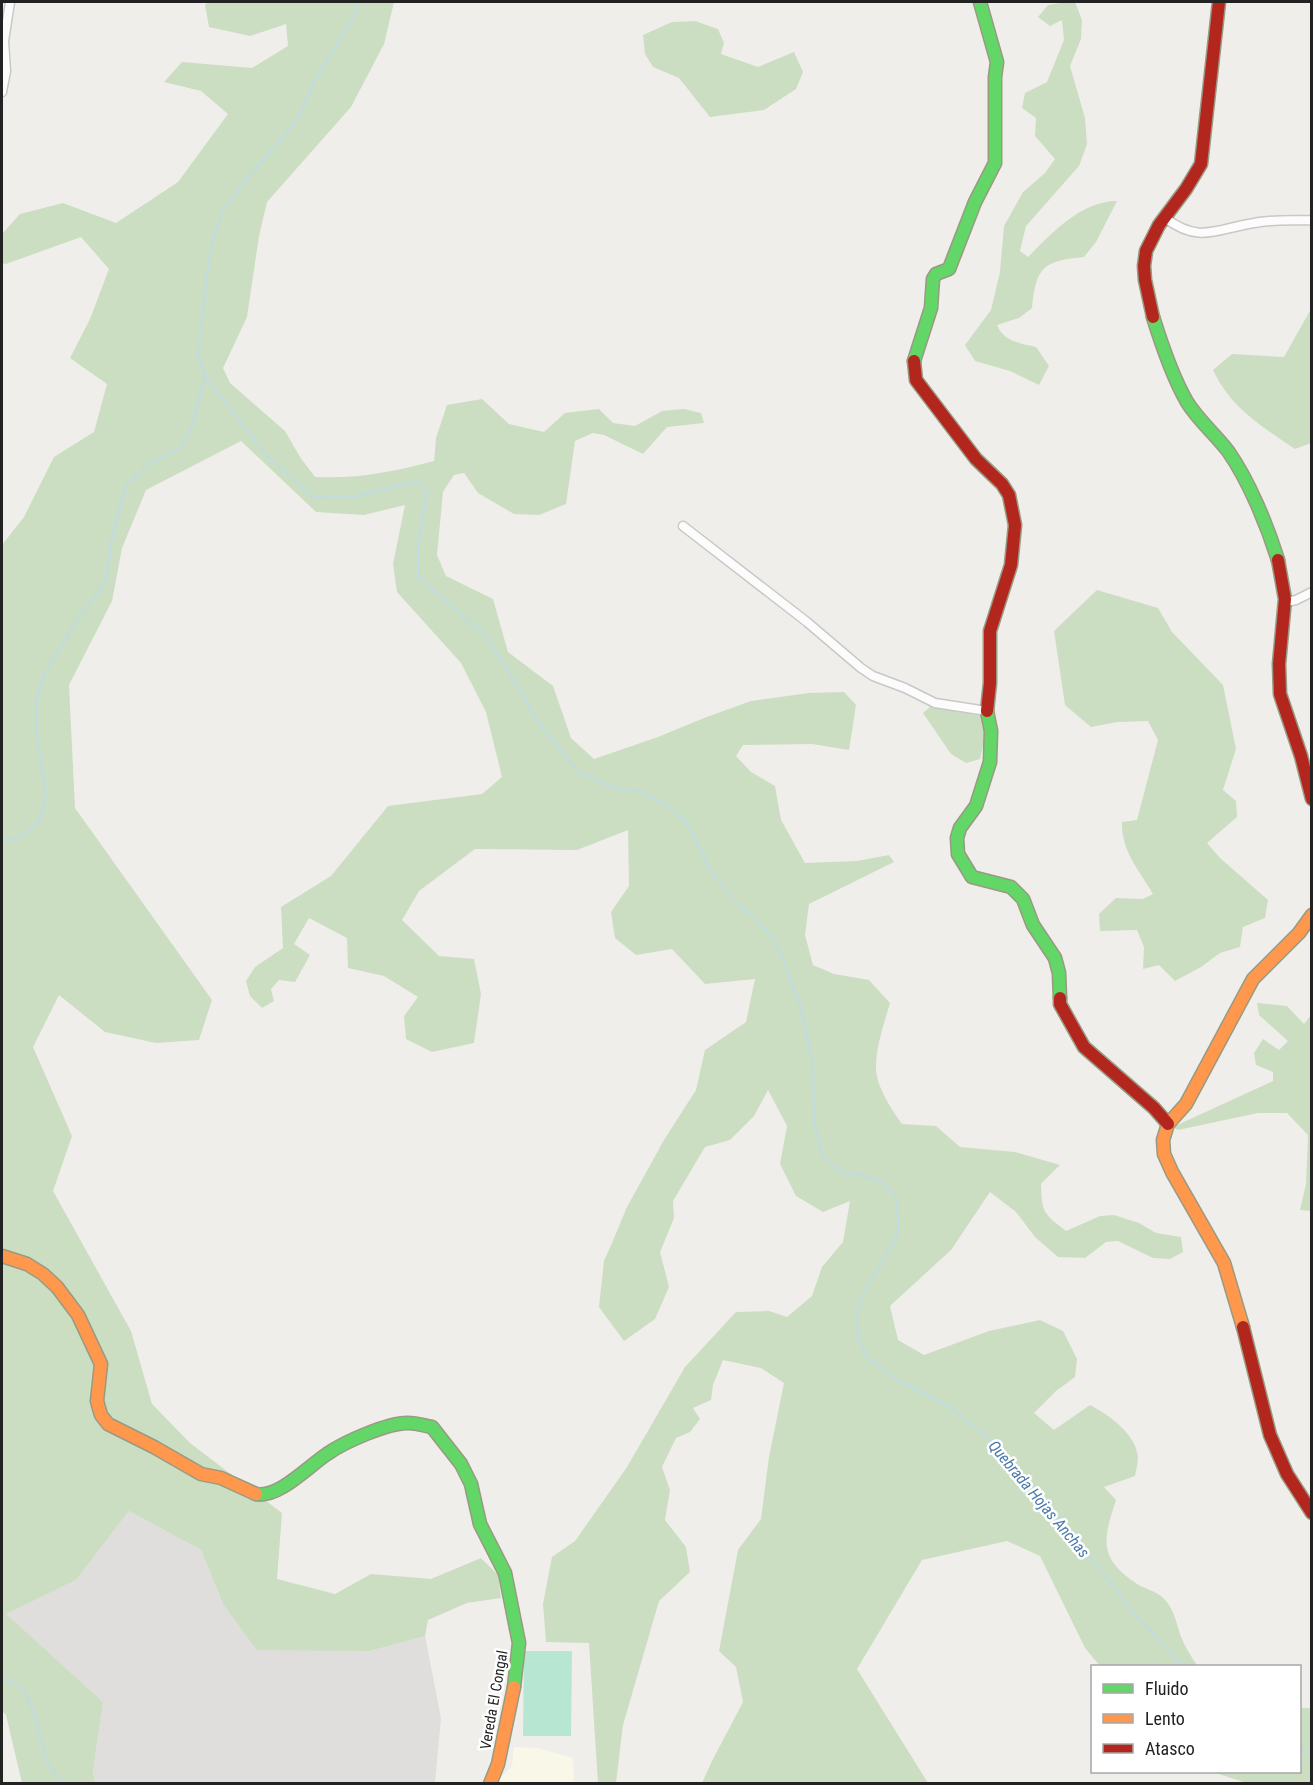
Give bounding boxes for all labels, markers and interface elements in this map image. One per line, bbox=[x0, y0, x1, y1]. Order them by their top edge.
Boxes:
water label: Quebrada Hojas Anchas bbox=[984, 1437, 1094, 1561]
street label: Vereda El Congal bbox=[476, 1649, 512, 1751]
legend bbox=[1091, 1665, 1301, 1773]
text: Fluido bbox=[1145, 1678, 1189, 1699]
text: Lento bbox=[1145, 1708, 1185, 1729]
text: Atasco bbox=[1145, 1738, 1195, 1759]

